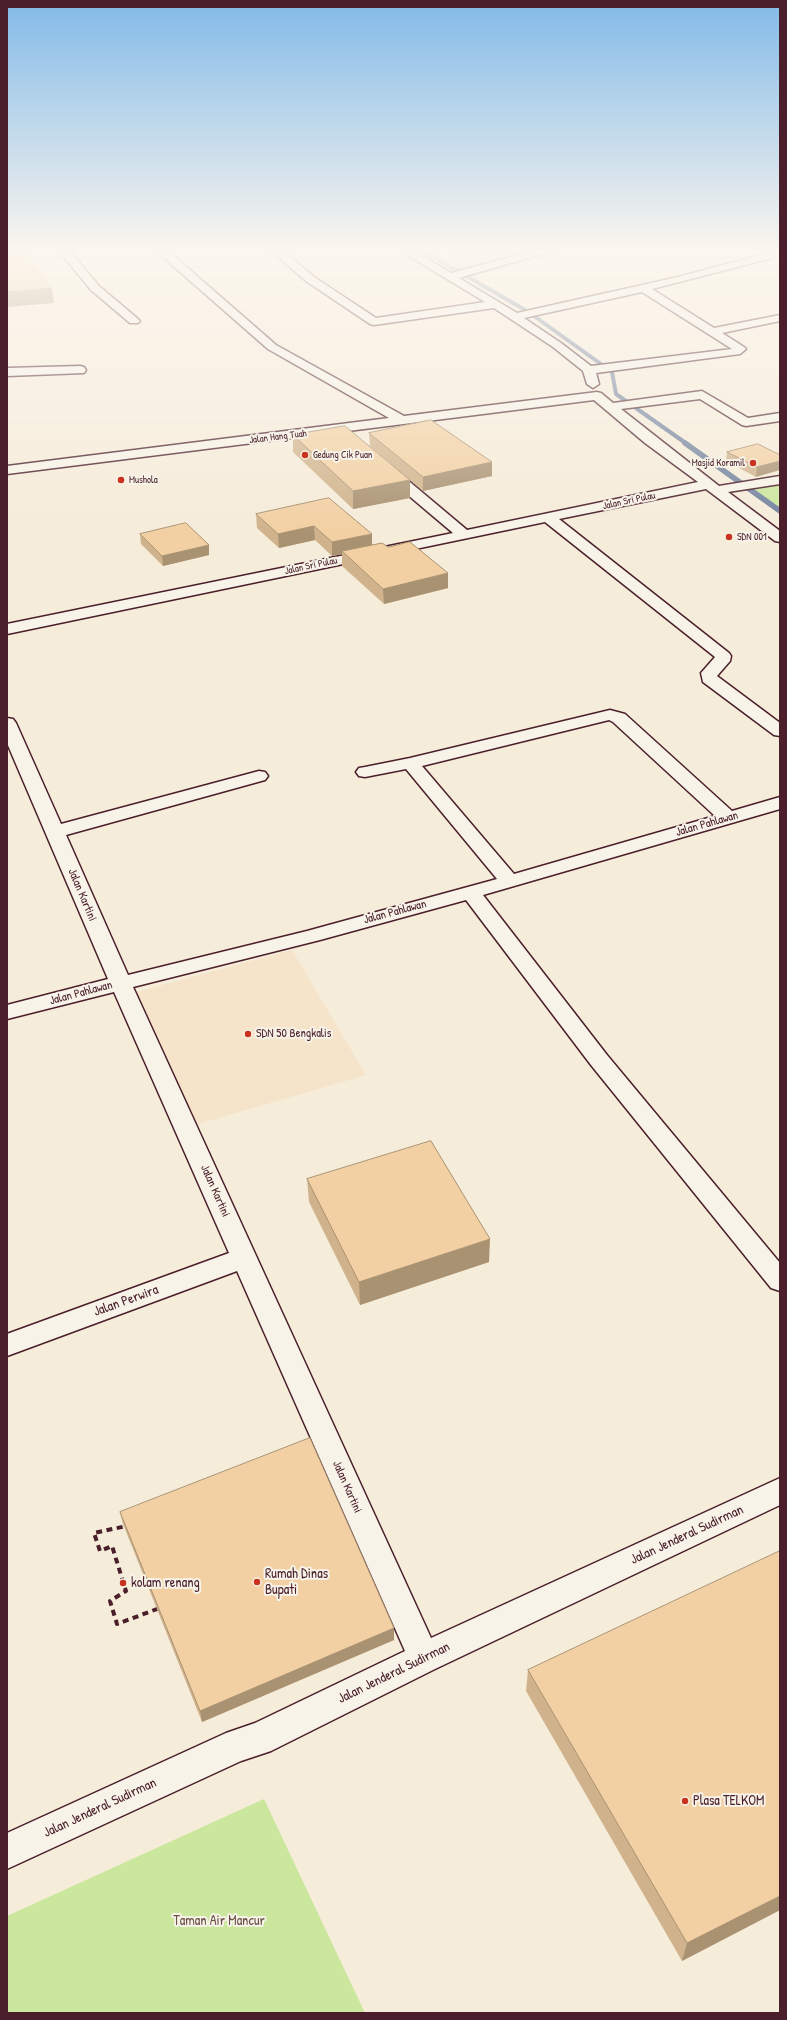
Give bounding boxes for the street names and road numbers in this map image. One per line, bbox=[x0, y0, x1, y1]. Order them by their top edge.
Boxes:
street label: Jalan Hang Tuah bbox=[249, 428, 307, 446]
street label: Jalan Sri Pulau bbox=[602, 490, 656, 512]
street label: Jalan Sri Pulau bbox=[284, 555, 338, 577]
street label: Jalan Pahlawan bbox=[674, 808, 740, 840]
street label: Jalan Kartini bbox=[64, 867, 100, 923]
street label: Jalan Pahlawan bbox=[362, 897, 428, 927]
street label: Jalan Pahlawan bbox=[48, 978, 114, 1008]
street label: Jalan Kartini bbox=[197, 1163, 233, 1219]
street label: Jalan Perwira bbox=[91, 1282, 161, 1320]
street label: Jalan Kartini bbox=[329, 1459, 365, 1515]
street label: Jalan Jenderal Sudirman bbox=[628, 1501, 746, 1569]
street label: Jalan Jenderal Sudirman bbox=[335, 1639, 453, 1707]
street label: Jalan Jenderal Sudirman bbox=[41, 1774, 159, 1842]

